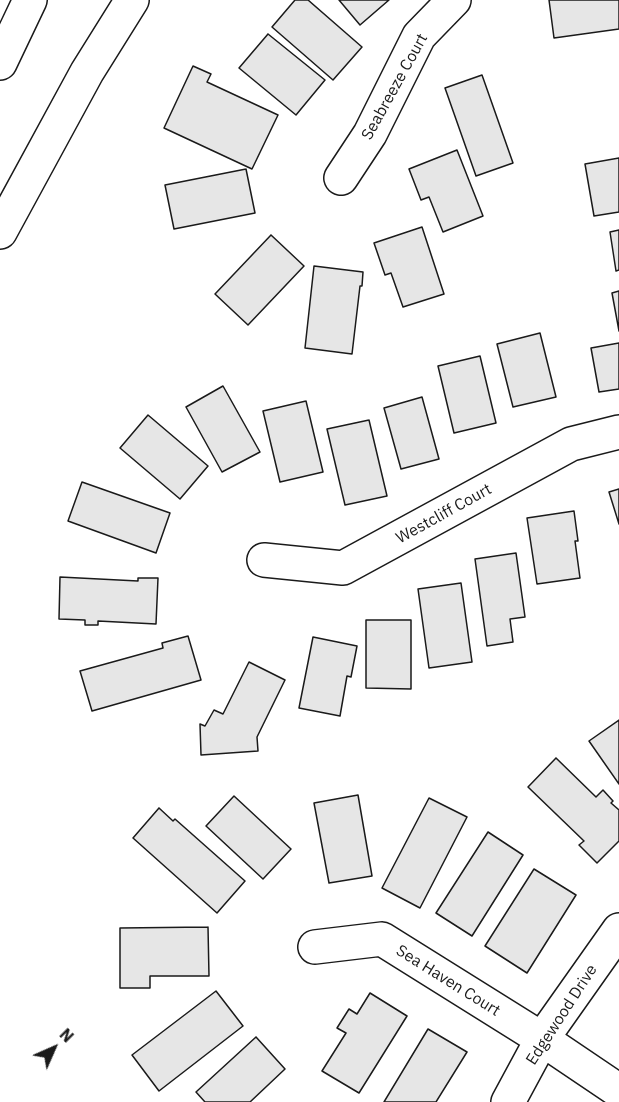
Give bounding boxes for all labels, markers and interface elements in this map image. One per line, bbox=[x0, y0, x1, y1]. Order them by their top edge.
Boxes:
street label: Seabreeze Court bbox=[358, 31, 432, 143]
street label: Westcliff Court bbox=[393, 480, 495, 548]
street label: Sea Haven Court bbox=[392, 941, 504, 1021]
street label: Edgewood Drive bbox=[522, 961, 602, 1069]
north arrow bbox=[24, 1018, 84, 1078]
text: N bbox=[56, 1024, 78, 1046]

